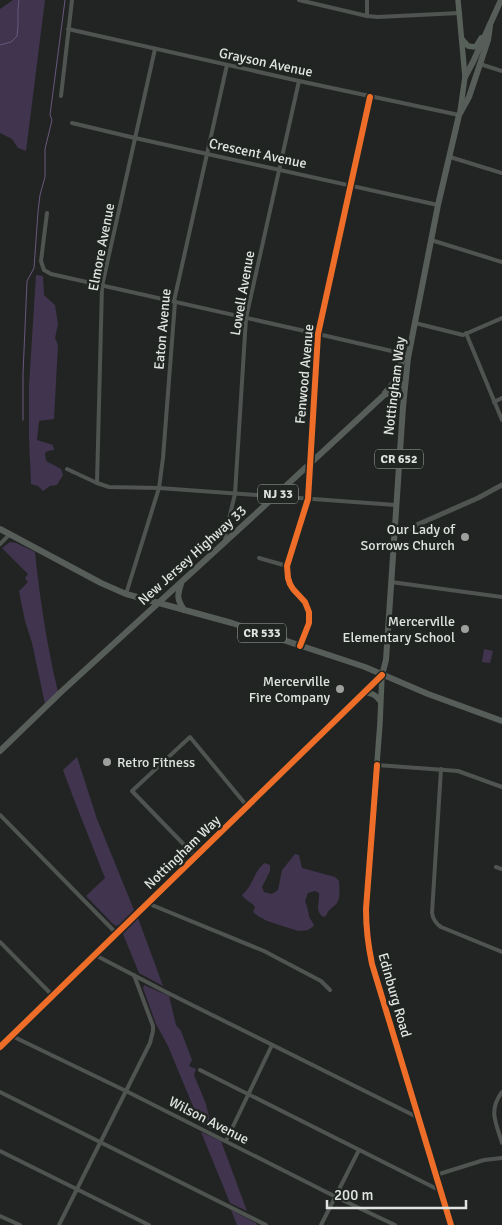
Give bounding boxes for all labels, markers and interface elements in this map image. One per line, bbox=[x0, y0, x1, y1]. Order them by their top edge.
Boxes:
street label: Grayson Avenue bbox=[217, 44, 314, 81]
street label: Crescent Avenue bbox=[207, 135, 308, 172]
street label: Elmore Avenue bbox=[85, 202, 118, 293]
street label: Lowell Avenue bbox=[227, 249, 258, 337]
street label: Eaton Avenue bbox=[150, 288, 175, 370]
street label: Fenwood Avenue bbox=[292, 323, 317, 425]
street label: Nottingham Way bbox=[380, 335, 409, 436]
road number: CR 652 bbox=[375, 449, 423, 468]
road number: NJ 33 bbox=[258, 484, 298, 504]
street label: New Jersey Highway 33 bbox=[135, 502, 250, 609]
place label: Our Lady of Sorrows Church bbox=[361, 521, 456, 554]
marker: Our Lady of Sorrows Church bbox=[459, 531, 471, 543]
place label: Mercerville Elementary School bbox=[342, 613, 455, 646]
marker: Mercerville Elementary School bbox=[459, 623, 471, 635]
road number: CR 533 bbox=[238, 624, 286, 642]
place label: Mercerville Fire Company bbox=[249, 673, 330, 706]
marker: Mercerville Fire Company bbox=[334, 683, 346, 695]
place label: Retro Fitness bbox=[117, 754, 195, 771]
marker: Retro Fitness bbox=[101, 756, 113, 768]
street label: Nottingham Way bbox=[141, 811, 224, 893]
street label: Edinburg Road bbox=[374, 951, 415, 1039]
street label: Wilson Avenue bbox=[166, 1093, 252, 1148]
scale bar bbox=[327, 1178, 466, 1210]
text: 200 m bbox=[334, 1186, 374, 1204]

